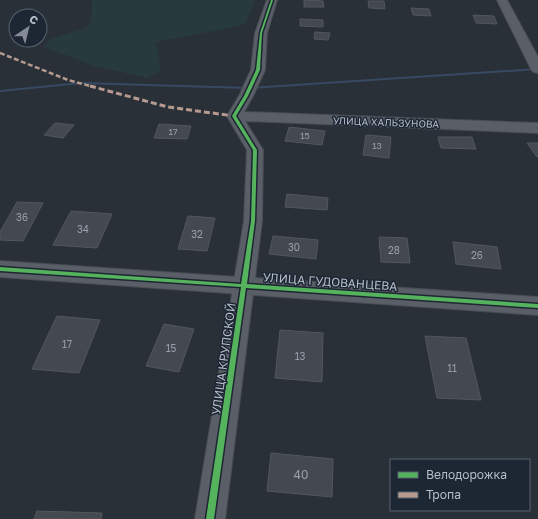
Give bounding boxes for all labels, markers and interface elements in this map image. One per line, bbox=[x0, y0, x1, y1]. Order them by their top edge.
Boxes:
north arrow bbox=[8, 8, 48, 48]
text: С bbox=[27, 12, 41, 27]
street label: УЛИЦА ХАЛЬЗУНОВА bbox=[333, 114, 440, 130]
house number: 17 bbox=[168, 126, 178, 137]
house number: 15 bbox=[300, 130, 310, 141]
house number: 13 bbox=[372, 140, 382, 151]
house number: 36 bbox=[16, 211, 28, 223]
house number: 34 bbox=[77, 223, 89, 235]
house number: 32 bbox=[191, 228, 203, 240]
house number: 30 bbox=[288, 241, 300, 253]
house number: 28 bbox=[388, 244, 400, 256]
house number: 26 bbox=[471, 249, 483, 261]
street label: УЛИЦА ГУДОВАНЦЕВА bbox=[262, 269, 398, 294]
street label: УЛИЦА КРУПСКОЙ bbox=[208, 302, 239, 416]
house number: 17 bbox=[62, 338, 72, 350]
house number: 15 bbox=[166, 342, 177, 354]
house number: 13 bbox=[295, 350, 305, 362]
house number: 11 bbox=[447, 362, 457, 374]
legend bbox=[390, 459, 530, 511]
house number: 40 bbox=[294, 467, 308, 482]
text: Велодорожка bbox=[426, 467, 507, 482]
text: Тропа bbox=[426, 487, 461, 502]

